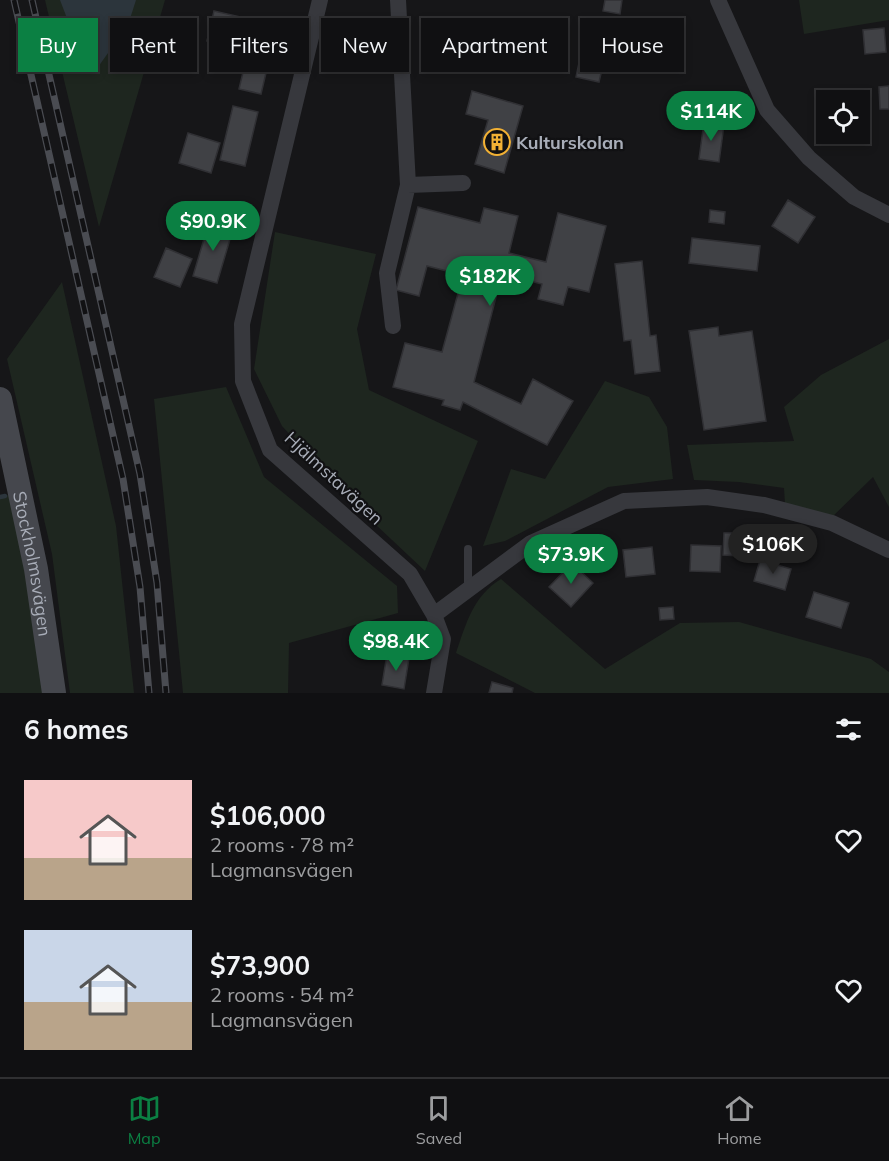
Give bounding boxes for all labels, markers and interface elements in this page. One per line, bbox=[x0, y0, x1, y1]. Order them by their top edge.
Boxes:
chip: Buy bbox=[18, 18, 98, 72]
chip: Rent bbox=[110, 18, 197, 72]
chip: Filters bbox=[209, 18, 309, 72]
chip: New bbox=[321, 18, 409, 72]
chip: Apartment bbox=[421, 18, 568, 72]
chip: House bbox=[580, 18, 684, 72]
map controls bbox=[816, 90, 870, 144]
button: locate bbox=[816, 90, 870, 144]
pin: $114K bbox=[669, 91, 753, 142]
text: $114K bbox=[680, 98, 742, 123]
building icon: Kulturskolan bbox=[482, 127, 512, 157]
place label: Kulturskolan bbox=[516, 131, 624, 154]
pin: $90.9K bbox=[164, 201, 262, 252]
text: $90.9K bbox=[180, 208, 246, 233]
pin: $182K bbox=[448, 256, 532, 307]
text: $182K bbox=[459, 263, 521, 288]
street label: Hjälmstavägen bbox=[280, 427, 388, 529]
street label: Stockholmsvägen bbox=[8, 489, 57, 638]
pin: $106K bbox=[731, 524, 815, 575]
text: $106K bbox=[742, 531, 804, 556]
pin: $73.9K bbox=[522, 534, 620, 585]
text: $73.9K bbox=[538, 541, 604, 566]
pin: $98.4K bbox=[347, 621, 445, 672]
text: $98.4K bbox=[363, 628, 429, 653]
text: 6 homes bbox=[24, 713, 128, 746]
icon: filters bbox=[832, 713, 865, 746]
text: $106,000 bbox=[210, 799, 326, 832]
icon: home bbox=[72, 804, 144, 876]
icon: heart bbox=[832, 824, 865, 857]
text: 2 rooms · 78 m² bbox=[210, 832, 354, 857]
text: Lagmansvägen bbox=[210, 857, 353, 882]
text: $73,900 bbox=[210, 949, 310, 982]
icon: home bbox=[72, 954, 144, 1026]
icon: heart bbox=[832, 974, 865, 1007]
text: 2 rooms · 54 m² bbox=[210, 982, 354, 1007]
text: Lagmansvägen bbox=[210, 1007, 353, 1032]
tab: Map bbox=[128, 1092, 161, 1148]
tab: Saved bbox=[416, 1092, 462, 1148]
tab: Home bbox=[717, 1092, 761, 1148]

